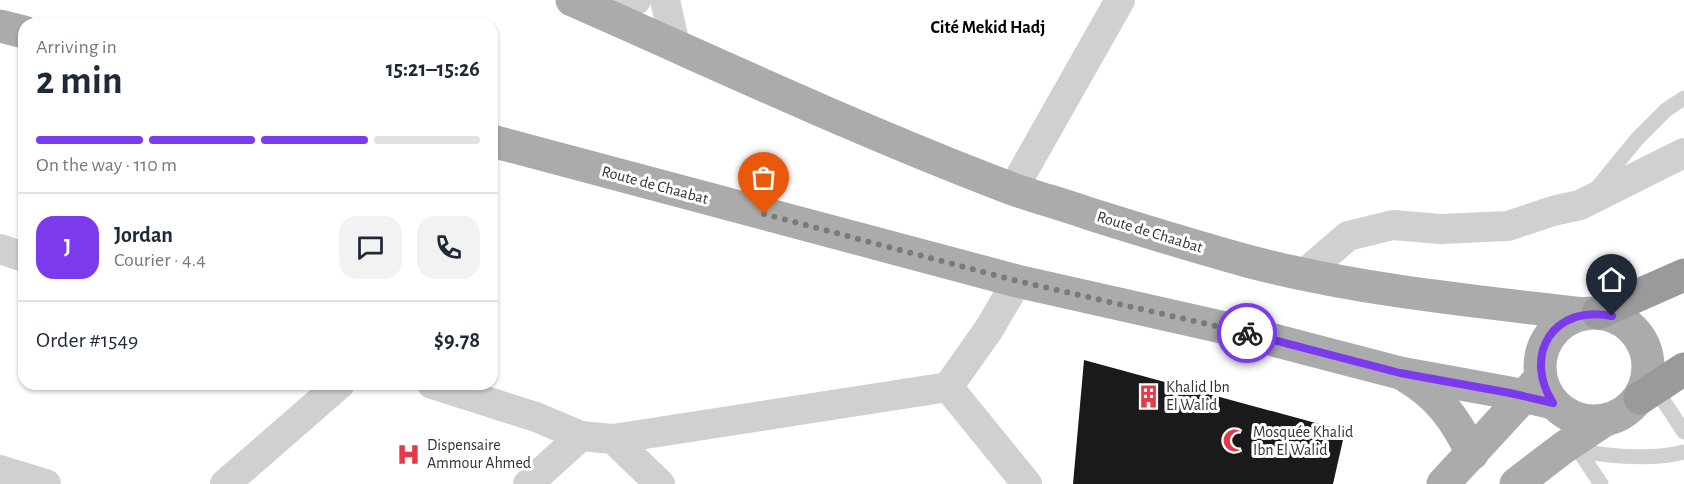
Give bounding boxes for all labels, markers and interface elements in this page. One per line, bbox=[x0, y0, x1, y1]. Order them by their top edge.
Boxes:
district label: Cité Mekid Hadj bbox=[931, 19, 1045, 37]
text: Arriving in bbox=[36, 37, 117, 57]
text: 15:21–15:26 bbox=[386, 58, 480, 80]
text: 2 min bbox=[36, 62, 123, 101]
pin bbox=[738, 152, 789, 214]
text: On the way · 110 m bbox=[36, 155, 177, 175]
icon: bag bbox=[747, 161, 780, 194]
street label: Route de Chaabat bbox=[600, 163, 710, 207]
street label: Route de Chaabat bbox=[1095, 208, 1205, 256]
button: chat bbox=[339, 216, 402, 279]
button: phone bbox=[417, 216, 480, 279]
text: Jordan bbox=[114, 224, 173, 246]
text: J bbox=[64, 236, 71, 258]
text: Courier · 4.4 bbox=[114, 250, 206, 270]
pin bbox=[1586, 254, 1637, 316]
icon: home bbox=[1595, 263, 1628, 296]
courier bbox=[1217, 303, 1277, 363]
icon: bike bbox=[1231, 317, 1264, 350]
text: Order #1549 bbox=[36, 329, 138, 351]
text: $9.78 bbox=[434, 329, 480, 351]
place label: Khalid Ibn El Walid bbox=[1166, 379, 1230, 413]
building icon: Khalid Ibn El Walid bbox=[1135, 383, 1161, 409]
place label: Mosquée Khalid Ibn El Walid bbox=[1253, 424, 1353, 458]
mosque icon: Mosquée Khalid Ibn El Walid bbox=[1222, 428, 1248, 454]
place label: Dispensaire Ammour Ahmed bbox=[427, 437, 531, 471]
hospital icon: Dispensaire Ammour Ahmed bbox=[396, 441, 422, 467]

